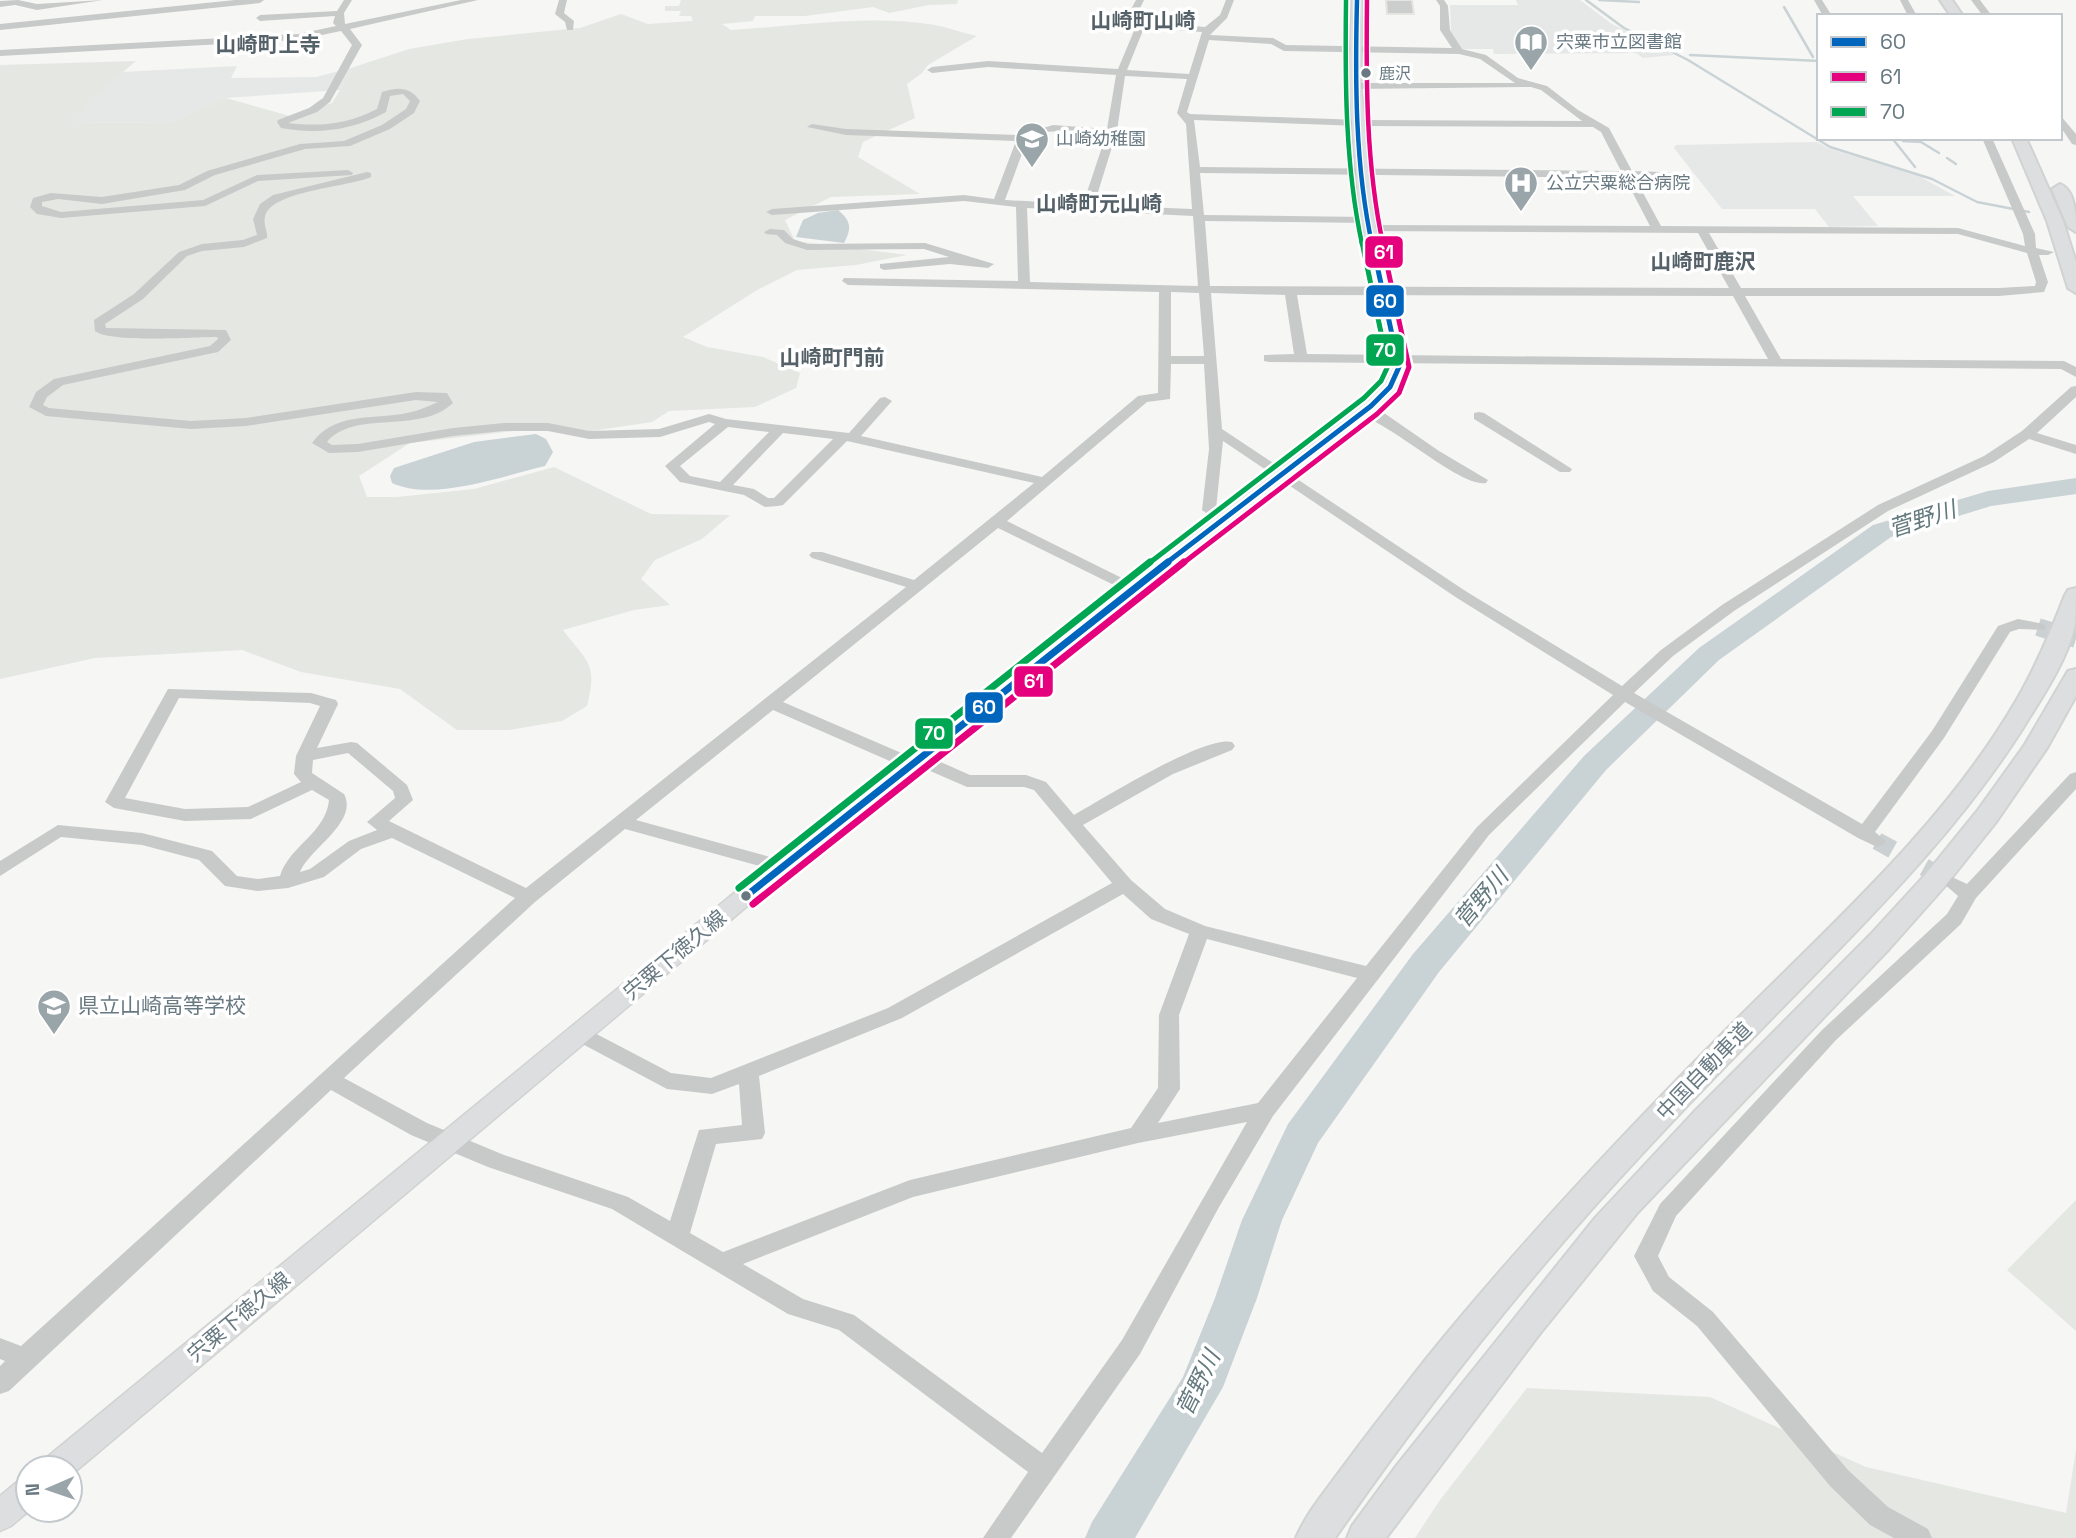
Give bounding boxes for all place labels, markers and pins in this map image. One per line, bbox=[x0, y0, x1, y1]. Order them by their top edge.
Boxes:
library icon: 宍粟市立図書館 bbox=[1512, 23, 1550, 72]
place label: 宍粟市立図書館 bbox=[1556, 30, 1682, 53]
place label: 鹿沢 bbox=[1379, 63, 1411, 84]
marker: 鹿沢 bbox=[1359, 66, 1373, 80]
school or university icon: 山崎幼稚園 bbox=[1013, 120, 1051, 169]
place label: 山崎幼稚園 bbox=[1056, 127, 1146, 150]
hospital icon: 公立宍粟総合病院 bbox=[1502, 164, 1540, 213]
place label: 公立宍粟総合病院 bbox=[1546, 171, 1690, 194]
unlabelled marker bbox=[739, 889, 753, 903]
school or university icon: 県立山崎高等学校 bbox=[35, 987, 73, 1036]
place label: 県立山崎高等学校 bbox=[78, 992, 246, 1019]

